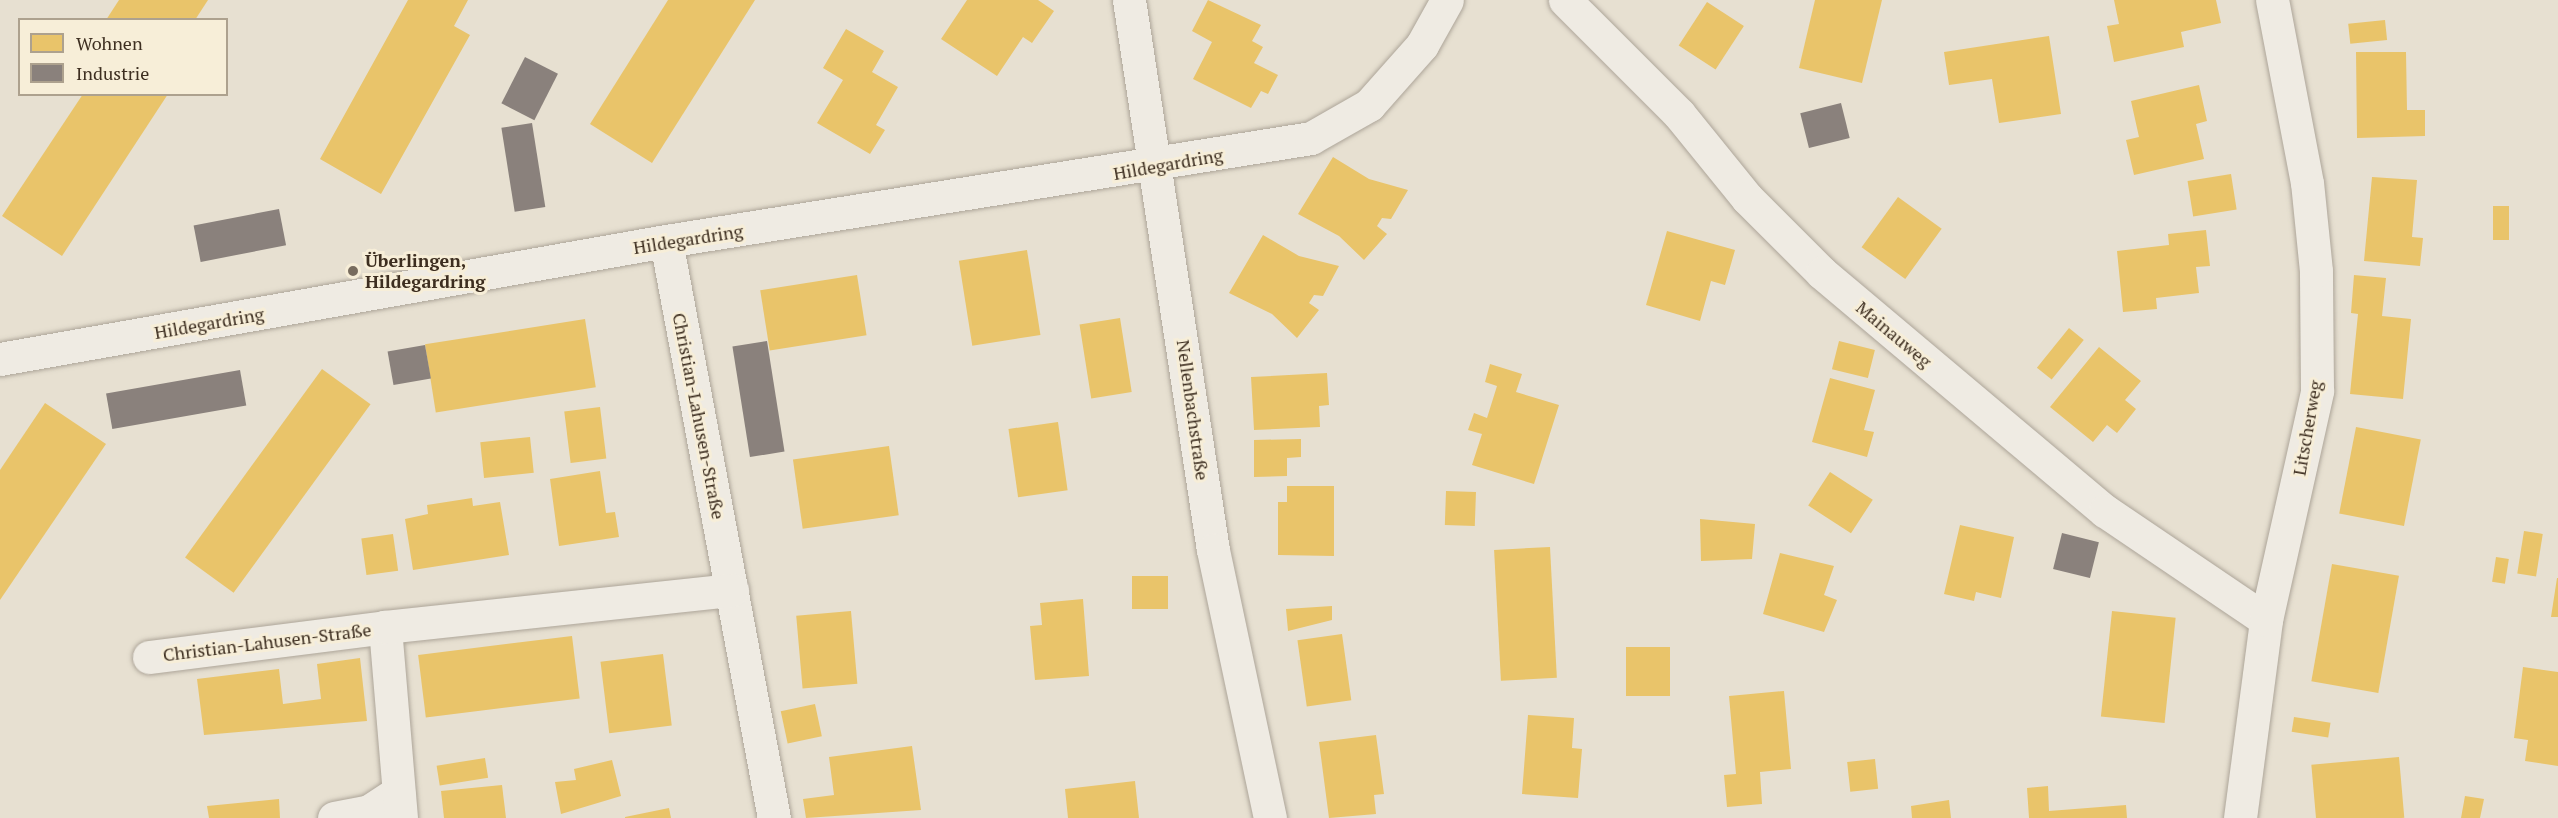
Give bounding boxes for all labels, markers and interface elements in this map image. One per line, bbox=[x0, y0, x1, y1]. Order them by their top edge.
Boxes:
legend bbox=[18, 18, 228, 96]
text: Wohnen bbox=[76, 31, 143, 55]
text: Industrie bbox=[76, 61, 149, 85]
street label: Hildegardring bbox=[1112, 144, 1224, 184]
street label: Hildegardring bbox=[632, 220, 744, 258]
place label: Überlingen, Hildegardring bbox=[365, 250, 485, 292]
marker: Überlingen, Hildegardring bbox=[346, 264, 360, 278]
street label: Mainauweg bbox=[1852, 296, 1936, 372]
street label: Hildegardring bbox=[153, 303, 265, 343]
street label: Christian-Lahusen-Straße bbox=[668, 311, 730, 521]
street label: Nellenbachstraße bbox=[1172, 338, 1214, 482]
street label: Litscherweg bbox=[2288, 379, 2326, 477]
street label: Christian-Lahusen-Straße bbox=[162, 619, 372, 665]

